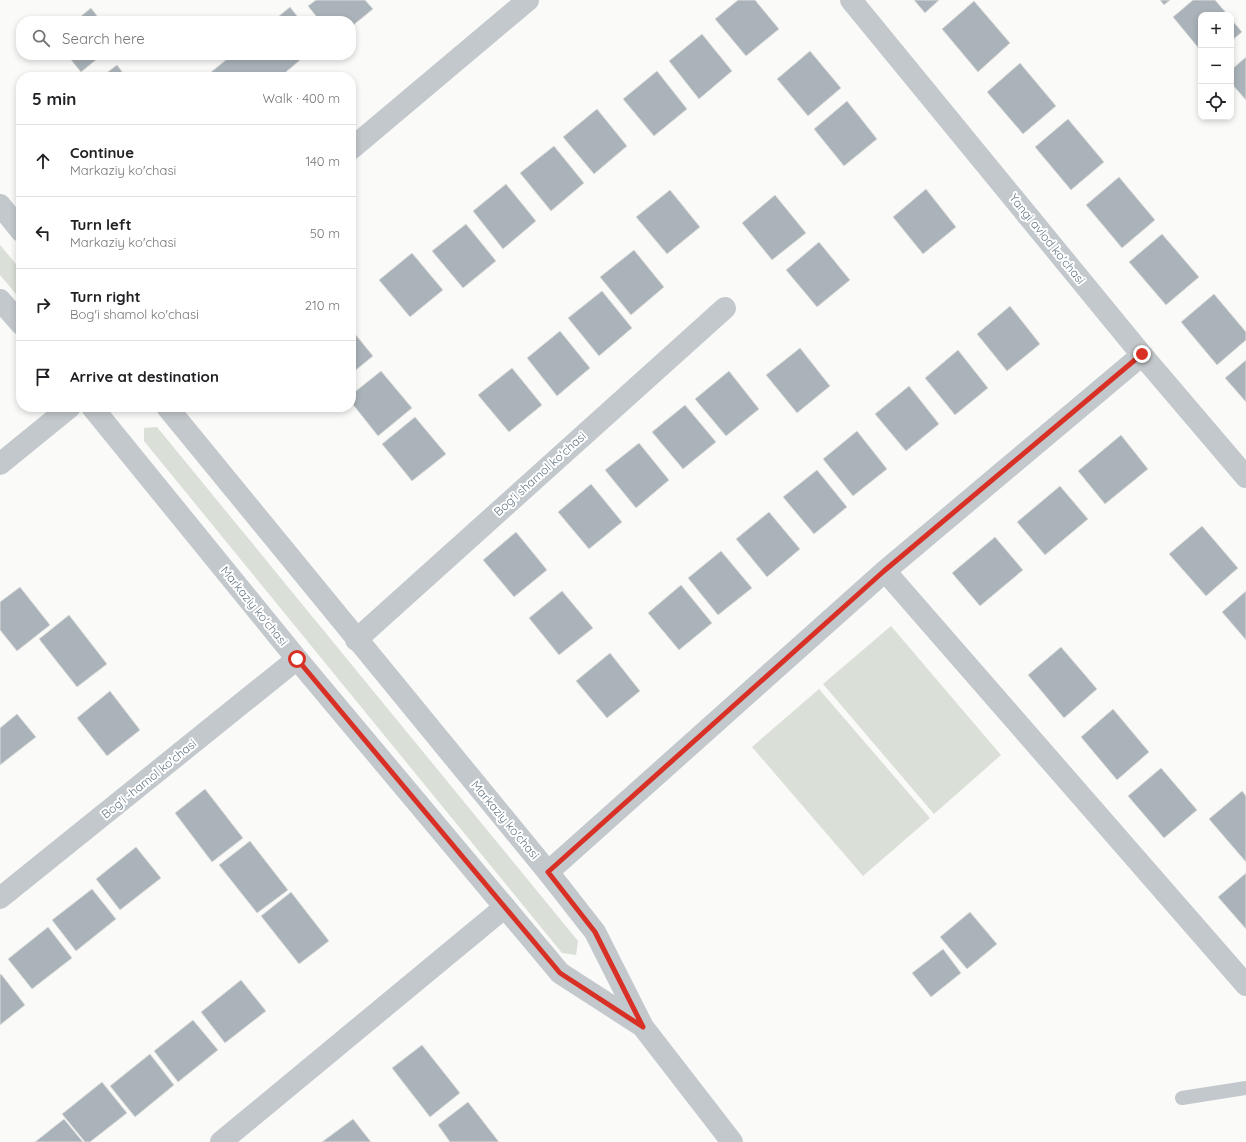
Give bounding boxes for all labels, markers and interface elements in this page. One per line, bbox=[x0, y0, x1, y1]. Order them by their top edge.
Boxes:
map controls bbox=[1198, 12, 1234, 120]
button: + bbox=[1198, 12, 1234, 48]
search box bbox=[16, 16, 356, 60]
icon: search bbox=[30, 27, 52, 49]
text: Search here bbox=[62, 29, 145, 48]
button: − bbox=[1198, 48, 1234, 84]
button: locate bbox=[1198, 84, 1234, 120]
text: 5 min bbox=[32, 88, 76, 109]
text: Walk · 400 m bbox=[262, 90, 340, 106]
text: Continue bbox=[70, 143, 134, 162]
icon: ahead bbox=[32, 150, 54, 172]
text: 140 m bbox=[305, 153, 340, 169]
text: Markaziy ko'chasi bbox=[70, 162, 176, 178]
street label: Yangi avlod ko'chasi bbox=[1006, 190, 1088, 287]
text: Turn left bbox=[70, 215, 132, 234]
icon: left bbox=[32, 222, 54, 244]
text: 50 m bbox=[310, 225, 340, 241]
text: Markaziy ko'chasi bbox=[70, 234, 176, 250]
text: Turn right bbox=[70, 287, 141, 306]
icon: right bbox=[32, 294, 54, 316]
text: 210 m bbox=[305, 297, 340, 313]
text: Bog'i shamol ko'chasi bbox=[70, 306, 199, 322]
route end bbox=[1133, 345, 1151, 363]
icon: arrive bbox=[32, 366, 54, 388]
text: Arrive at destination bbox=[70, 367, 219, 386]
street label: Bog'i shamol ko'chasi bbox=[490, 428, 589, 519]
street label: Markaziy ko'chasi bbox=[218, 563, 291, 649]
route start bbox=[288, 650, 306, 668]
street label: Bog'i -hamol ko'chasi bbox=[98, 736, 199, 822]
street label: Markaziy ko'chasi bbox=[468, 777, 543, 862]

